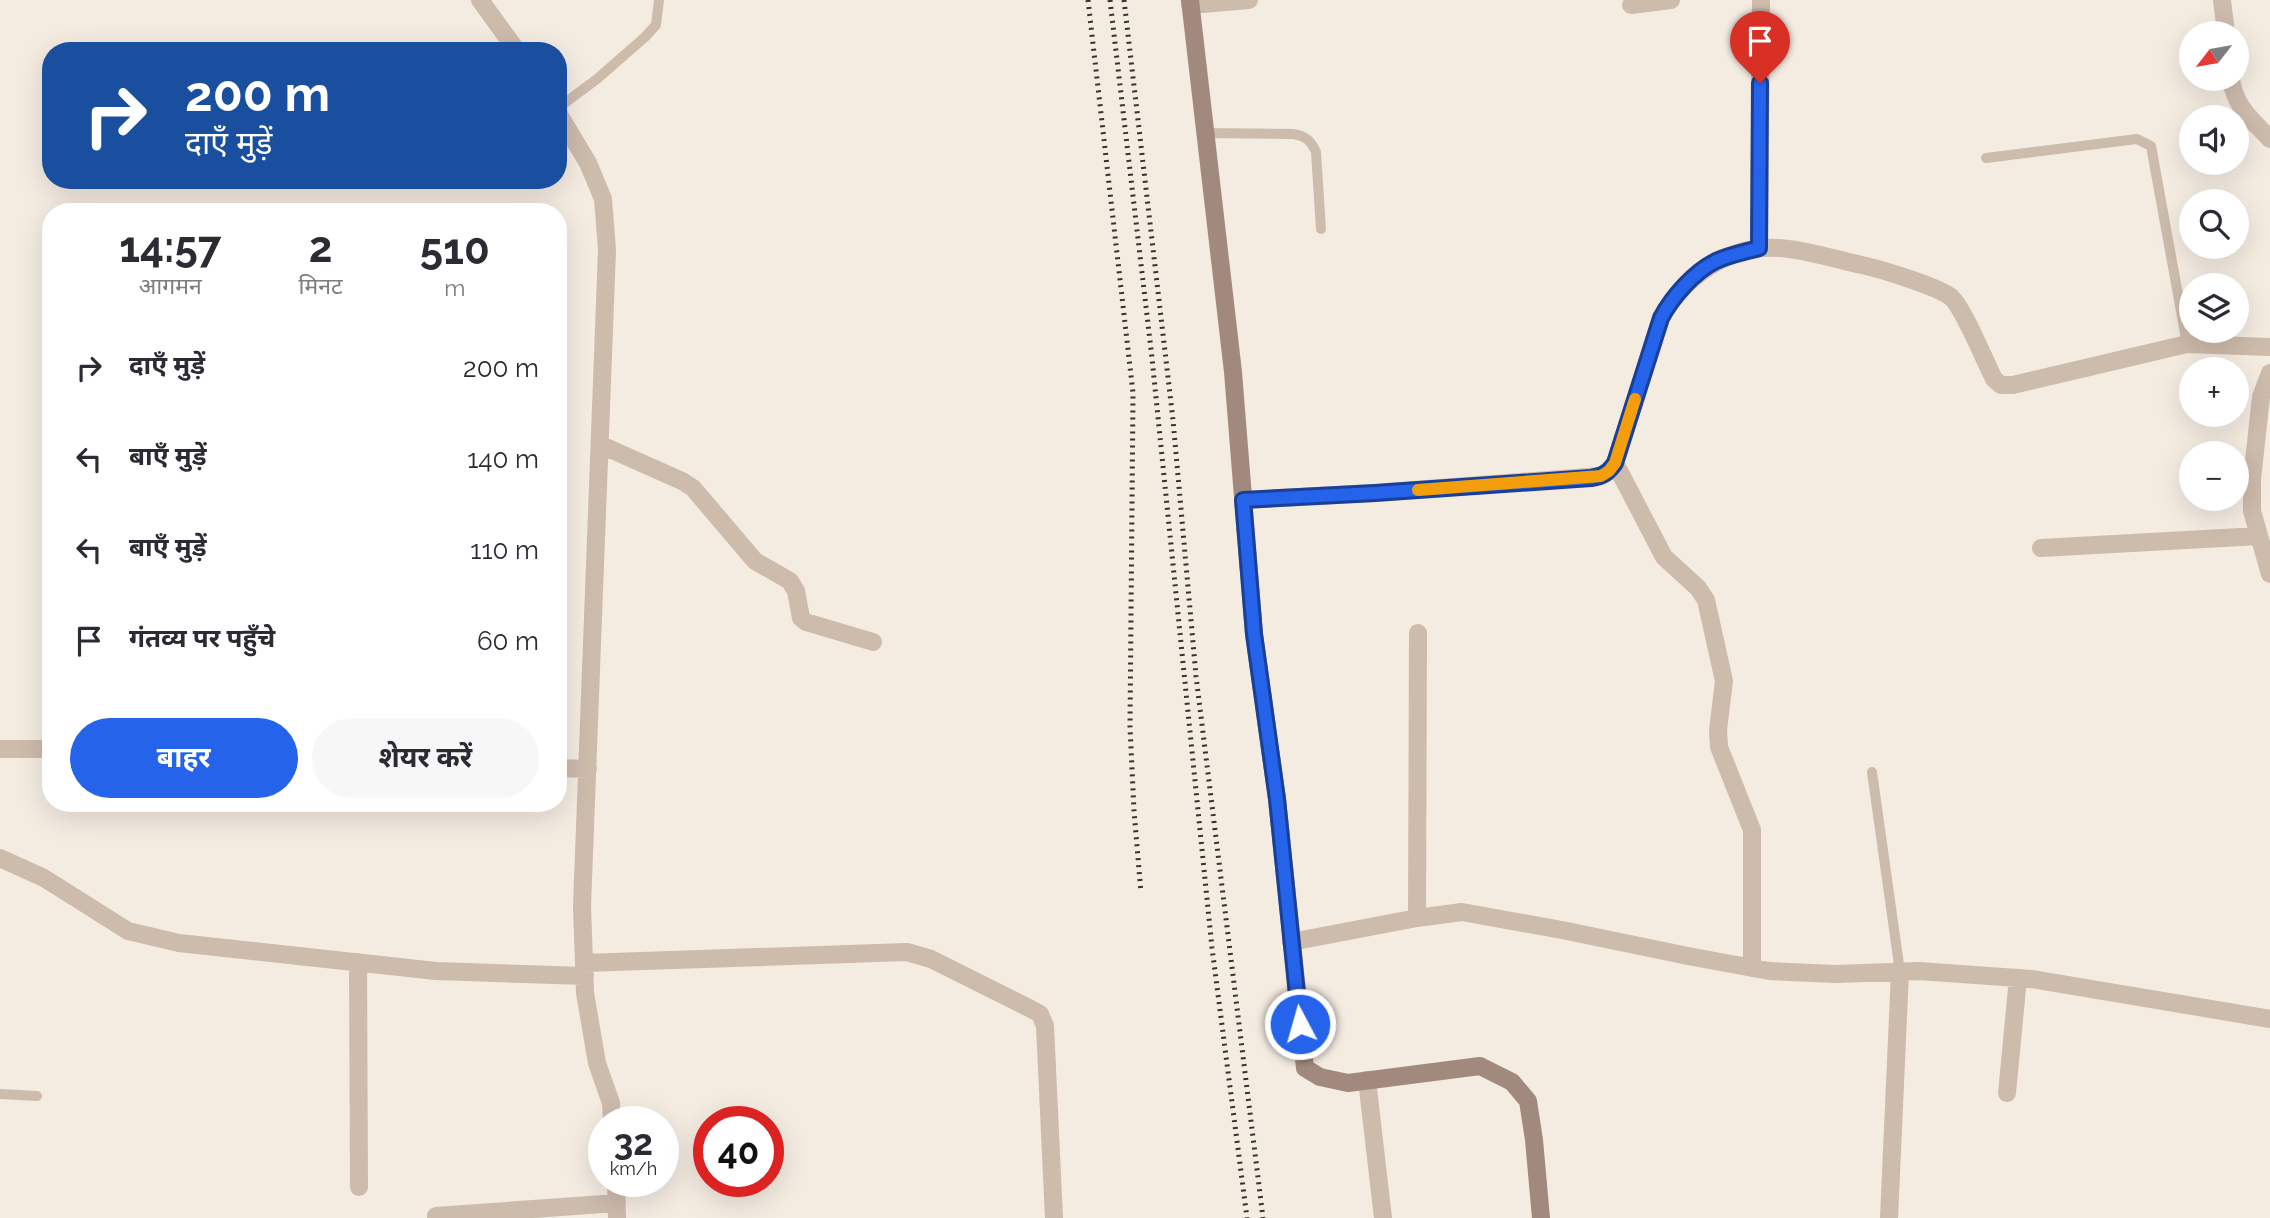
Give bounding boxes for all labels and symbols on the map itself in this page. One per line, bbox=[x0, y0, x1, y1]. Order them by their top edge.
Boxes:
pin bbox=[1730, 11, 1790, 83]
north arrow bbox=[2179, 21, 2249, 91]
position arrow bbox=[1263, 987, 1337, 1061]
speed limit sign: 40 bbox=[693, 1106, 784, 1197]

